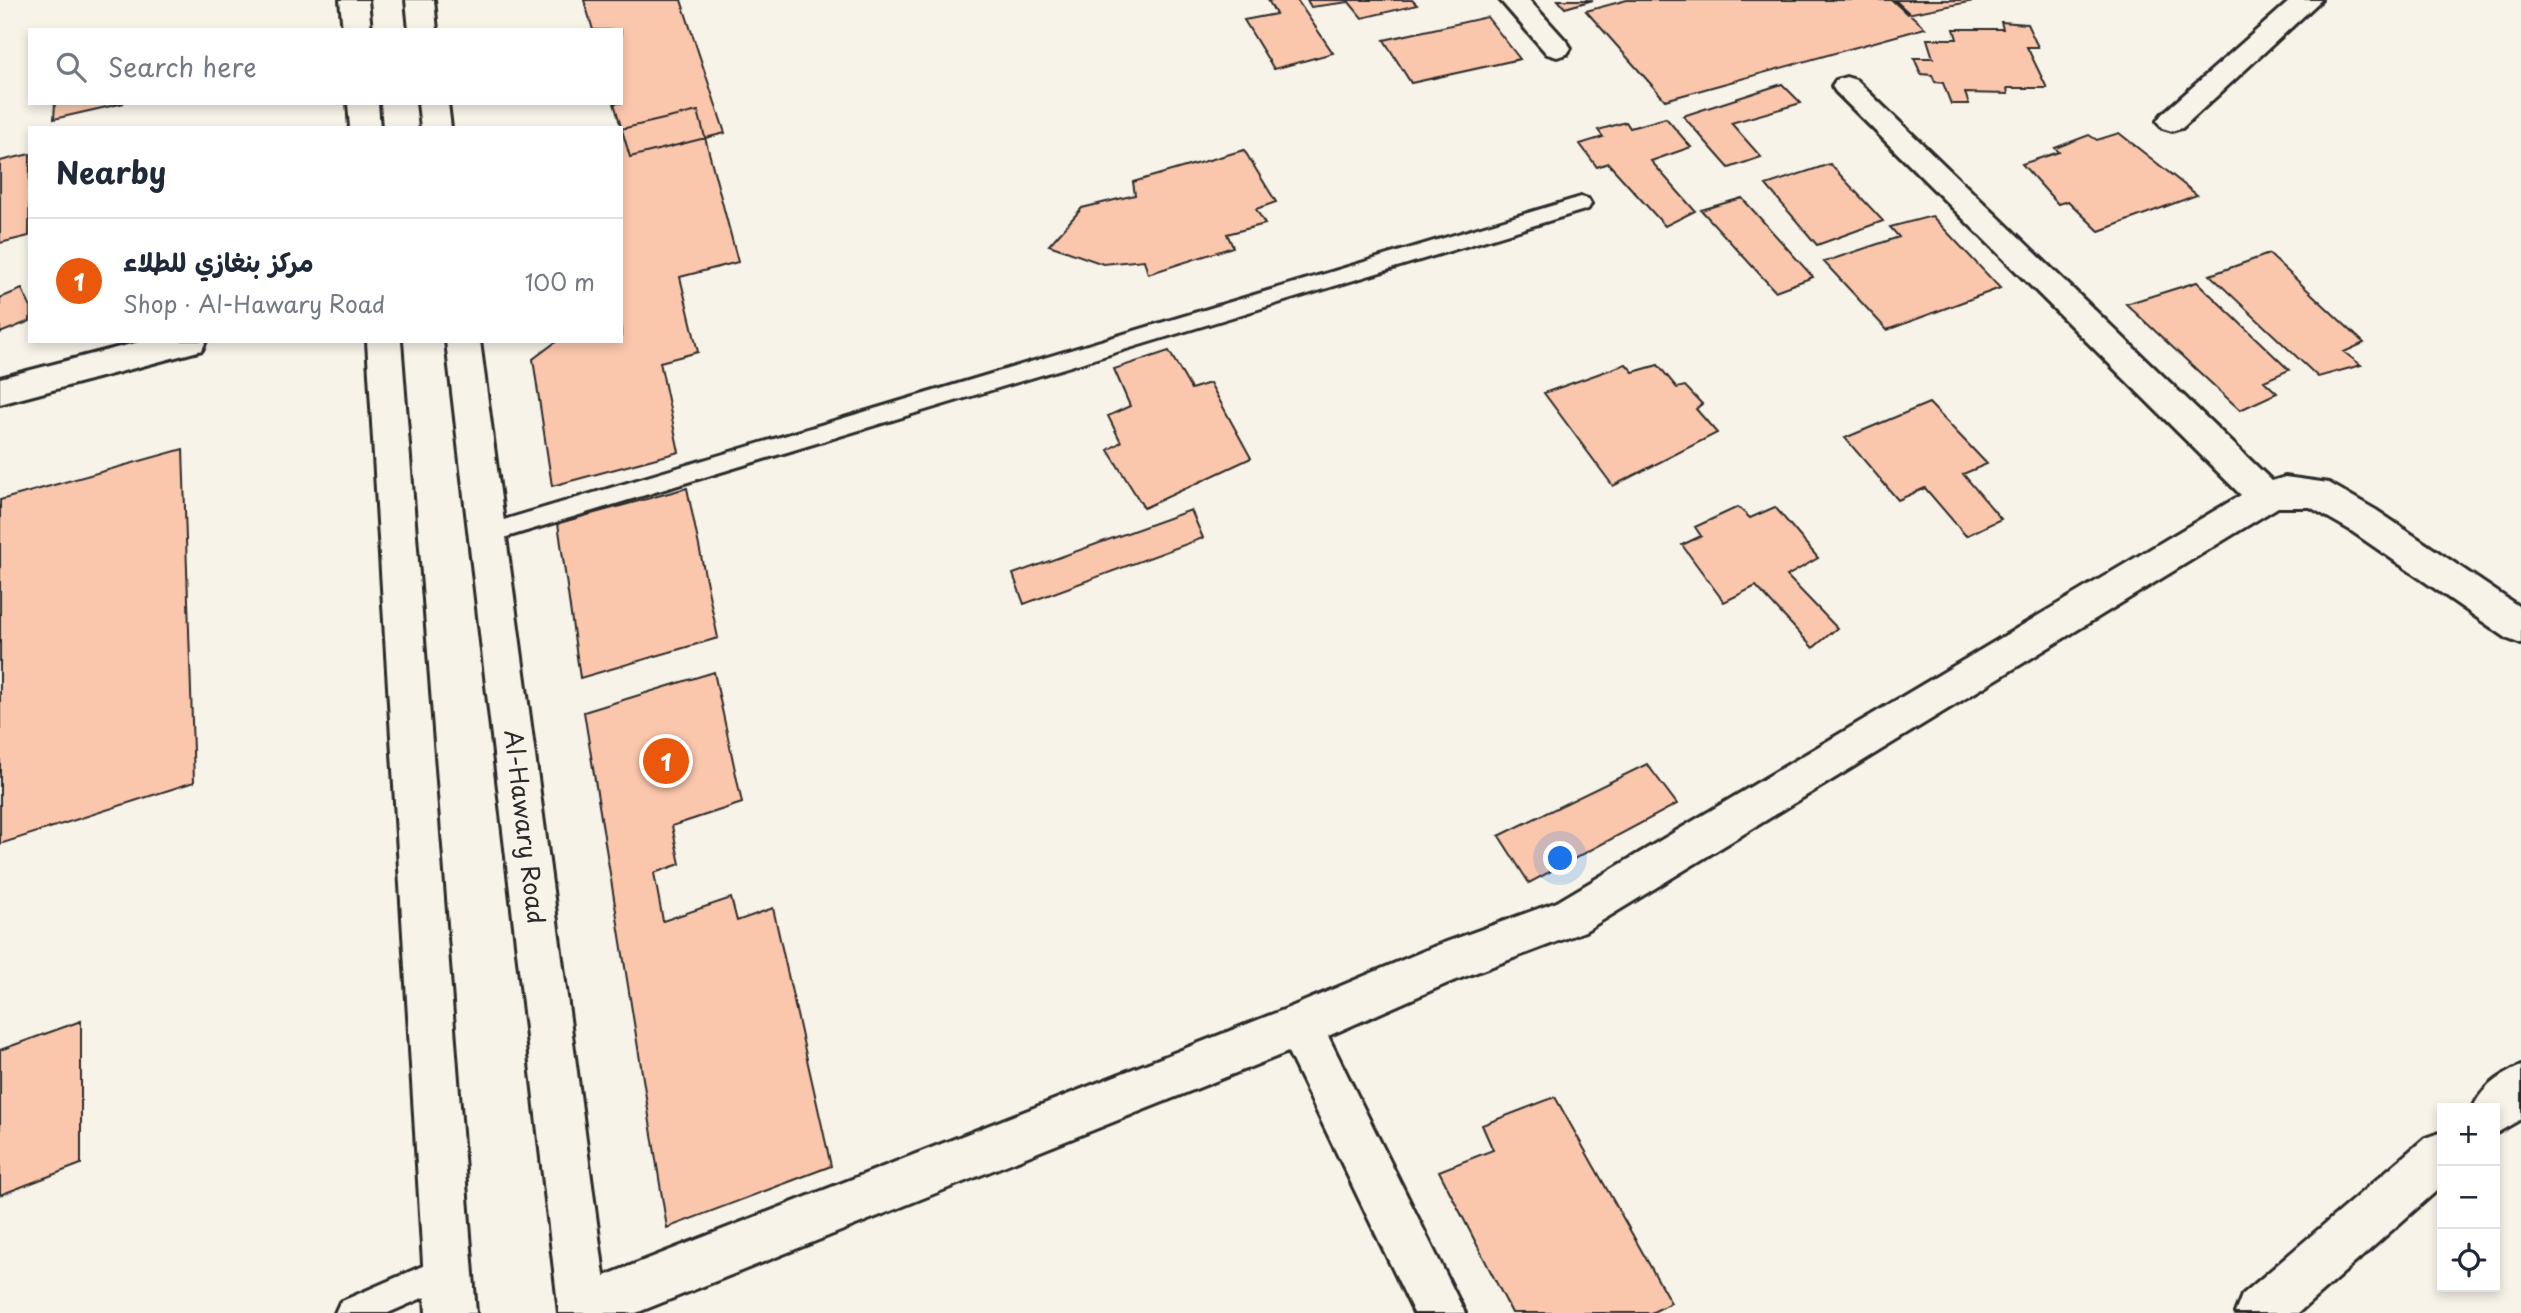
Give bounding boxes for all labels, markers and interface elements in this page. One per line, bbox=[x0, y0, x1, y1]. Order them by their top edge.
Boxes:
search box bbox=[28, 28, 623, 105]
text: Search here bbox=[108, 47, 257, 86]
icon: search bbox=[52, 48, 90, 86]
text: Nearby bbox=[56, 149, 166, 194]
text: مركز بنغازي للطلاء bbox=[123, 242, 314, 281]
text: 1 bbox=[74, 264, 85, 299]
text: 100 m bbox=[525, 264, 595, 299]
text: Shop · Al-Hawary Road bbox=[123, 286, 385, 321]
street label: Al-Hawary Road bbox=[496, 728, 556, 926]
pin: 1 bbox=[643, 735, 689, 787]
your location bbox=[1543, 841, 1577, 875]
map controls bbox=[2437, 1103, 2500, 1292]
button: + bbox=[2437, 1103, 2500, 1166]
button: − bbox=[2437, 1166, 2500, 1229]
button: locate bbox=[2437, 1229, 2500, 1292]

